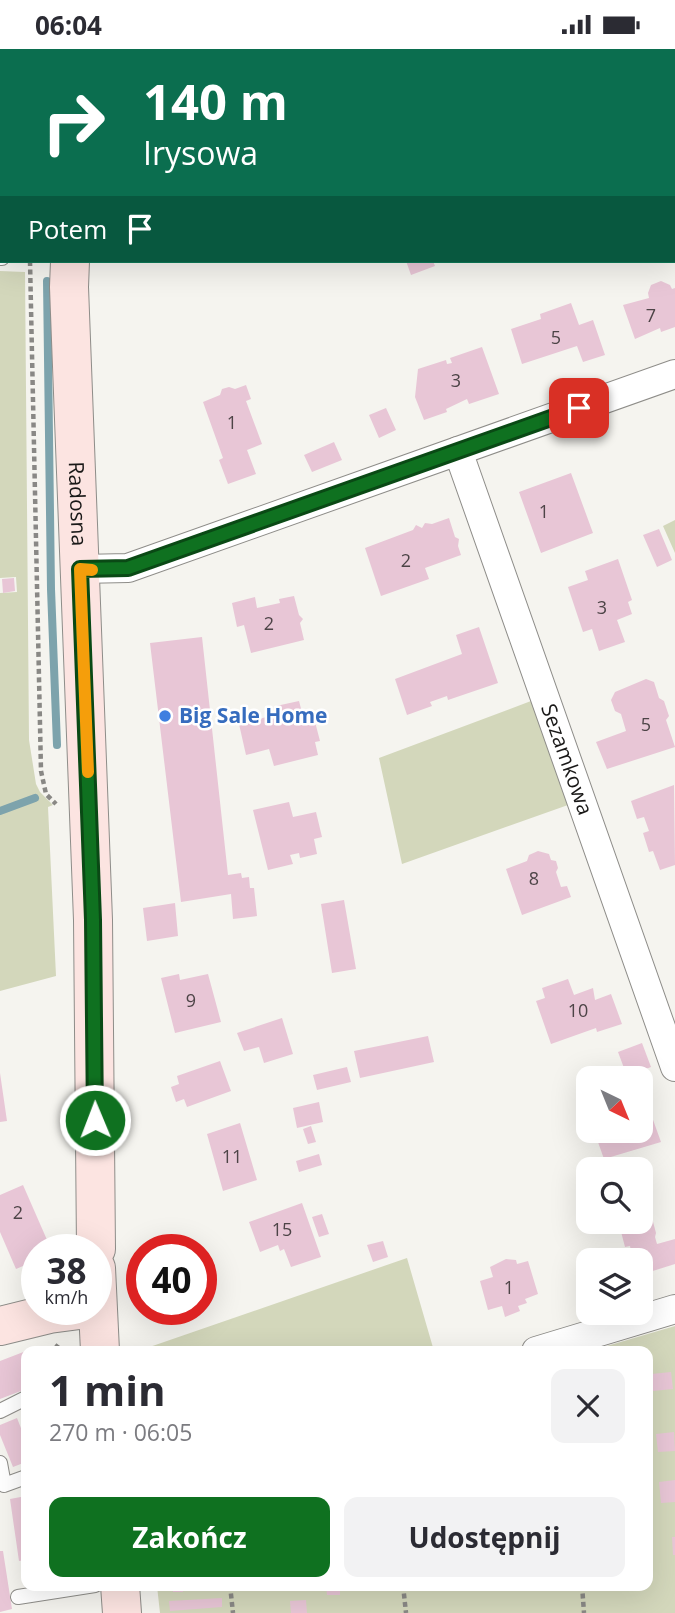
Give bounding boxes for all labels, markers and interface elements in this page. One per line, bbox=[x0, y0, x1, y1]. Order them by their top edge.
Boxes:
text: 06:04 bbox=[35, 7, 102, 43]
text: 140 m bbox=[143, 68, 288, 134]
icon: right bbox=[28, 77, 119, 168]
text: Irysowa bbox=[143, 131, 258, 174]
icon: arrive bbox=[121, 210, 159, 248]
text: Potem bbox=[28, 211, 107, 247]
house number: 7 bbox=[646, 303, 656, 327]
house number: 5 bbox=[551, 325, 561, 349]
house number: 3 bbox=[451, 368, 461, 392]
pin bbox=[549, 378, 609, 438]
icon: arrive bbox=[560, 389, 598, 427]
house number: 1 bbox=[227, 410, 237, 434]
street label: Radosna bbox=[63, 461, 94, 547]
house number: 1 bbox=[539, 499, 549, 523]
house number: 2 bbox=[401, 548, 411, 572]
house number: 3 bbox=[597, 595, 607, 619]
house number: 2 bbox=[264, 611, 274, 635]
street label: Sezamkowa bbox=[535, 700, 600, 818]
place label: Big Sale Home bbox=[179, 701, 327, 729]
marker: Big Sale Home bbox=[157, 708, 173, 724]
house number: 5 bbox=[641, 712, 651, 736]
house number: 8 bbox=[529, 866, 539, 890]
house number: 9 bbox=[186, 988, 196, 1012]
house number: 10 bbox=[568, 998, 588, 1022]
north arrow bbox=[576, 1066, 653, 1143]
map controls bbox=[576, 1066, 653, 1325]
position arrow bbox=[58, 1083, 132, 1157]
house number: 11 bbox=[222, 1144, 242, 1168]
button: search bbox=[576, 1157, 653, 1234]
house number: 2 bbox=[13, 1200, 23, 1224]
house number: 15 bbox=[272, 1217, 292, 1241]
speed limit sign: 40 bbox=[126, 1234, 217, 1325]
text: 38 bbox=[46, 1247, 87, 1294]
button: layers bbox=[576, 1248, 653, 1325]
house number: 1 bbox=[504, 1275, 514, 1299]
text: km/h bbox=[45, 1285, 88, 1309]
text: 1 min bbox=[49, 1361, 166, 1418]
button: close bbox=[551, 1369, 625, 1443]
text: 270 m · 06:05 bbox=[49, 1416, 192, 1448]
button: Zakończ bbox=[49, 1497, 330, 1577]
button: Udostępnij bbox=[344, 1497, 625, 1577]

